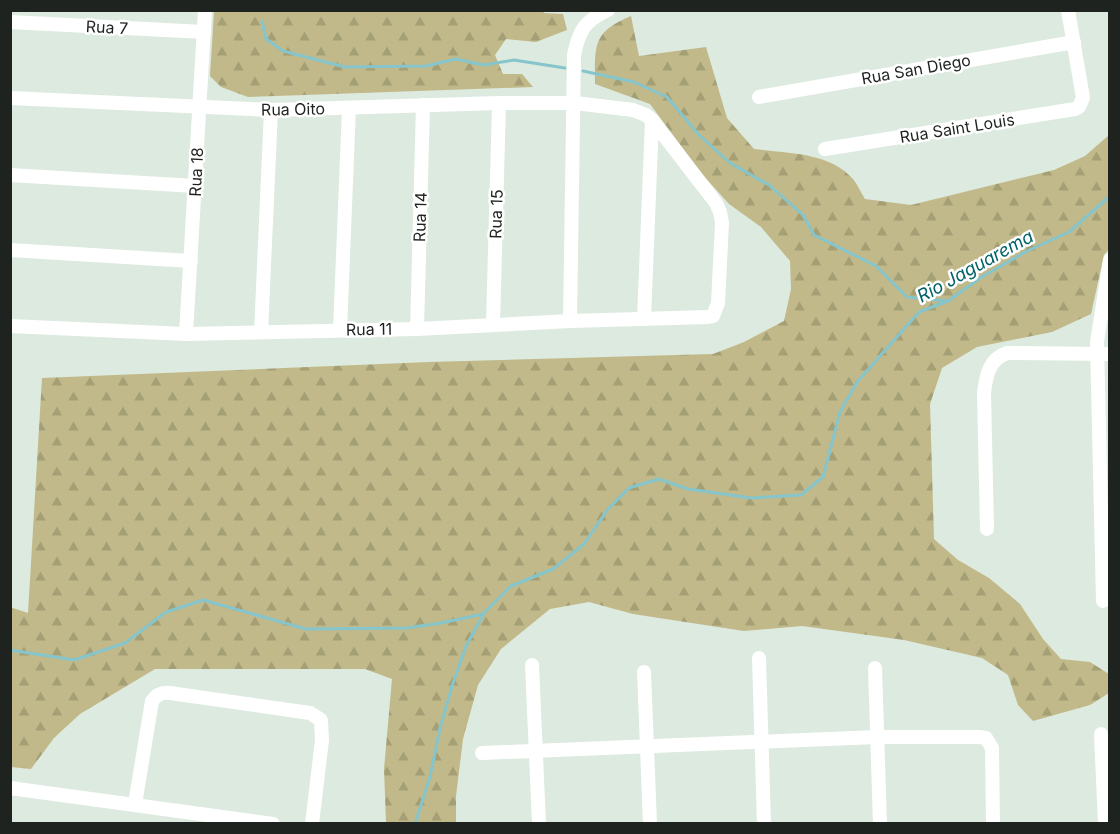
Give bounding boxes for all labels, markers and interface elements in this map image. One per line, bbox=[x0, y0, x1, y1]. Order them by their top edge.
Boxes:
street label: Rua 7 bbox=[85, 16, 129, 38]
street label: Rua San Diego bbox=[860, 50, 972, 88]
street label: Rua Oito bbox=[261, 98, 325, 120]
street label: Rua Saint Louis bbox=[898, 109, 1016, 147]
street label: Rua 18 bbox=[185, 147, 207, 197]
street label: Rua 15 bbox=[485, 189, 507, 239]
street label: Rua 14 bbox=[409, 192, 431, 242]
water label: Rio Jaguarema bbox=[913, 225, 1037, 307]
street label: Rua 11 bbox=[346, 319, 392, 339]

